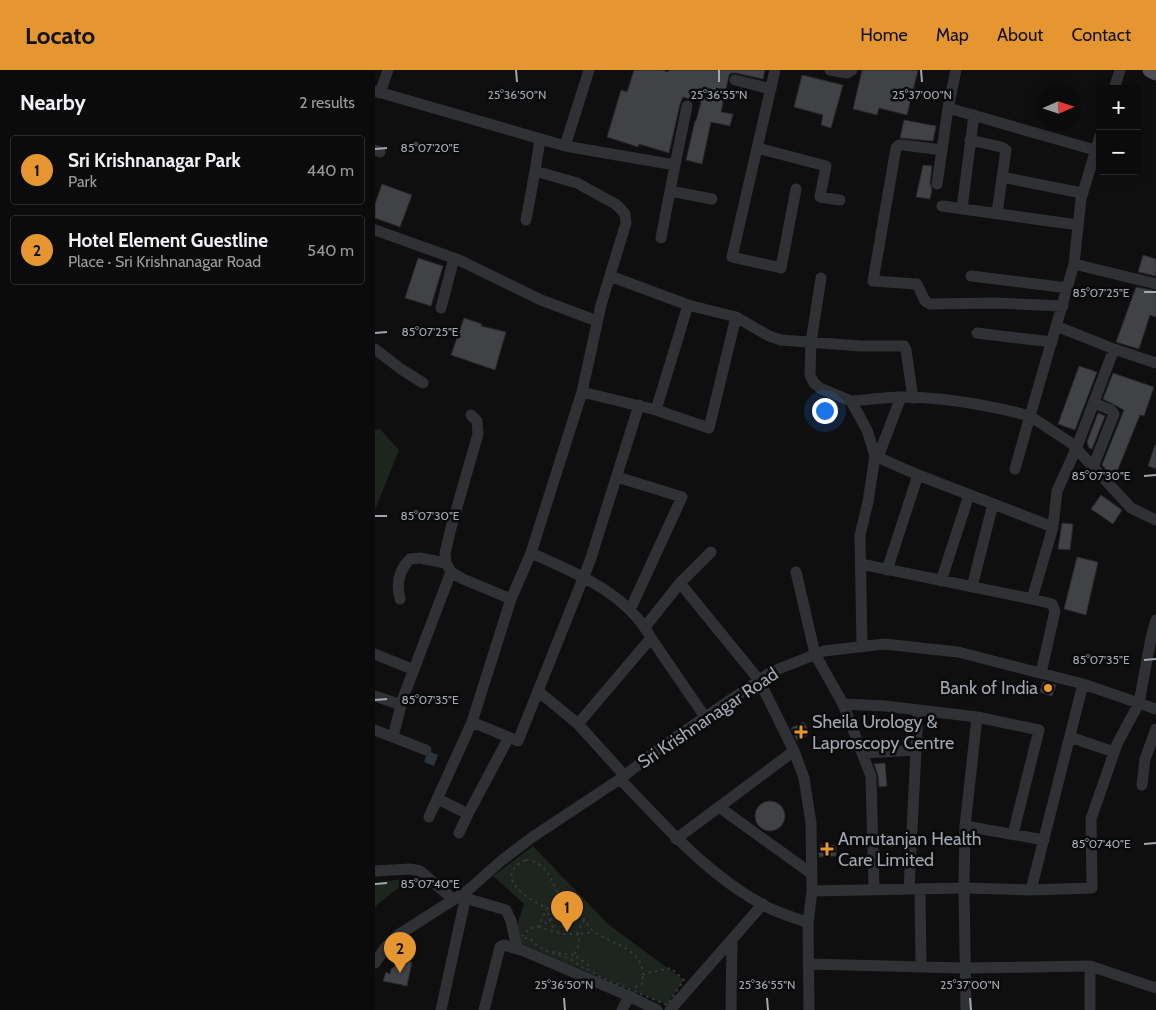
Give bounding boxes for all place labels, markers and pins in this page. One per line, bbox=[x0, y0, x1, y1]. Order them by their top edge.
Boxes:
place label: Bank of India bbox=[940, 677, 1038, 699]
marker: Bank of India bbox=[1042, 682, 1054, 694]
place label: Sheila Urology & Laproscopy Centre bbox=[812, 711, 954, 754]
marker: Sheila Urology & Laproscopy Centre bbox=[794, 725, 808, 739]
place label: Amrutanjan Health Care Limited bbox=[838, 828, 982, 871]
marker: Amrutanjan Health Care Limited bbox=[820, 842, 834, 856]
pin: 1 bbox=[551, 891, 583, 932]
pin: 2 bbox=[384, 932, 416, 973]

